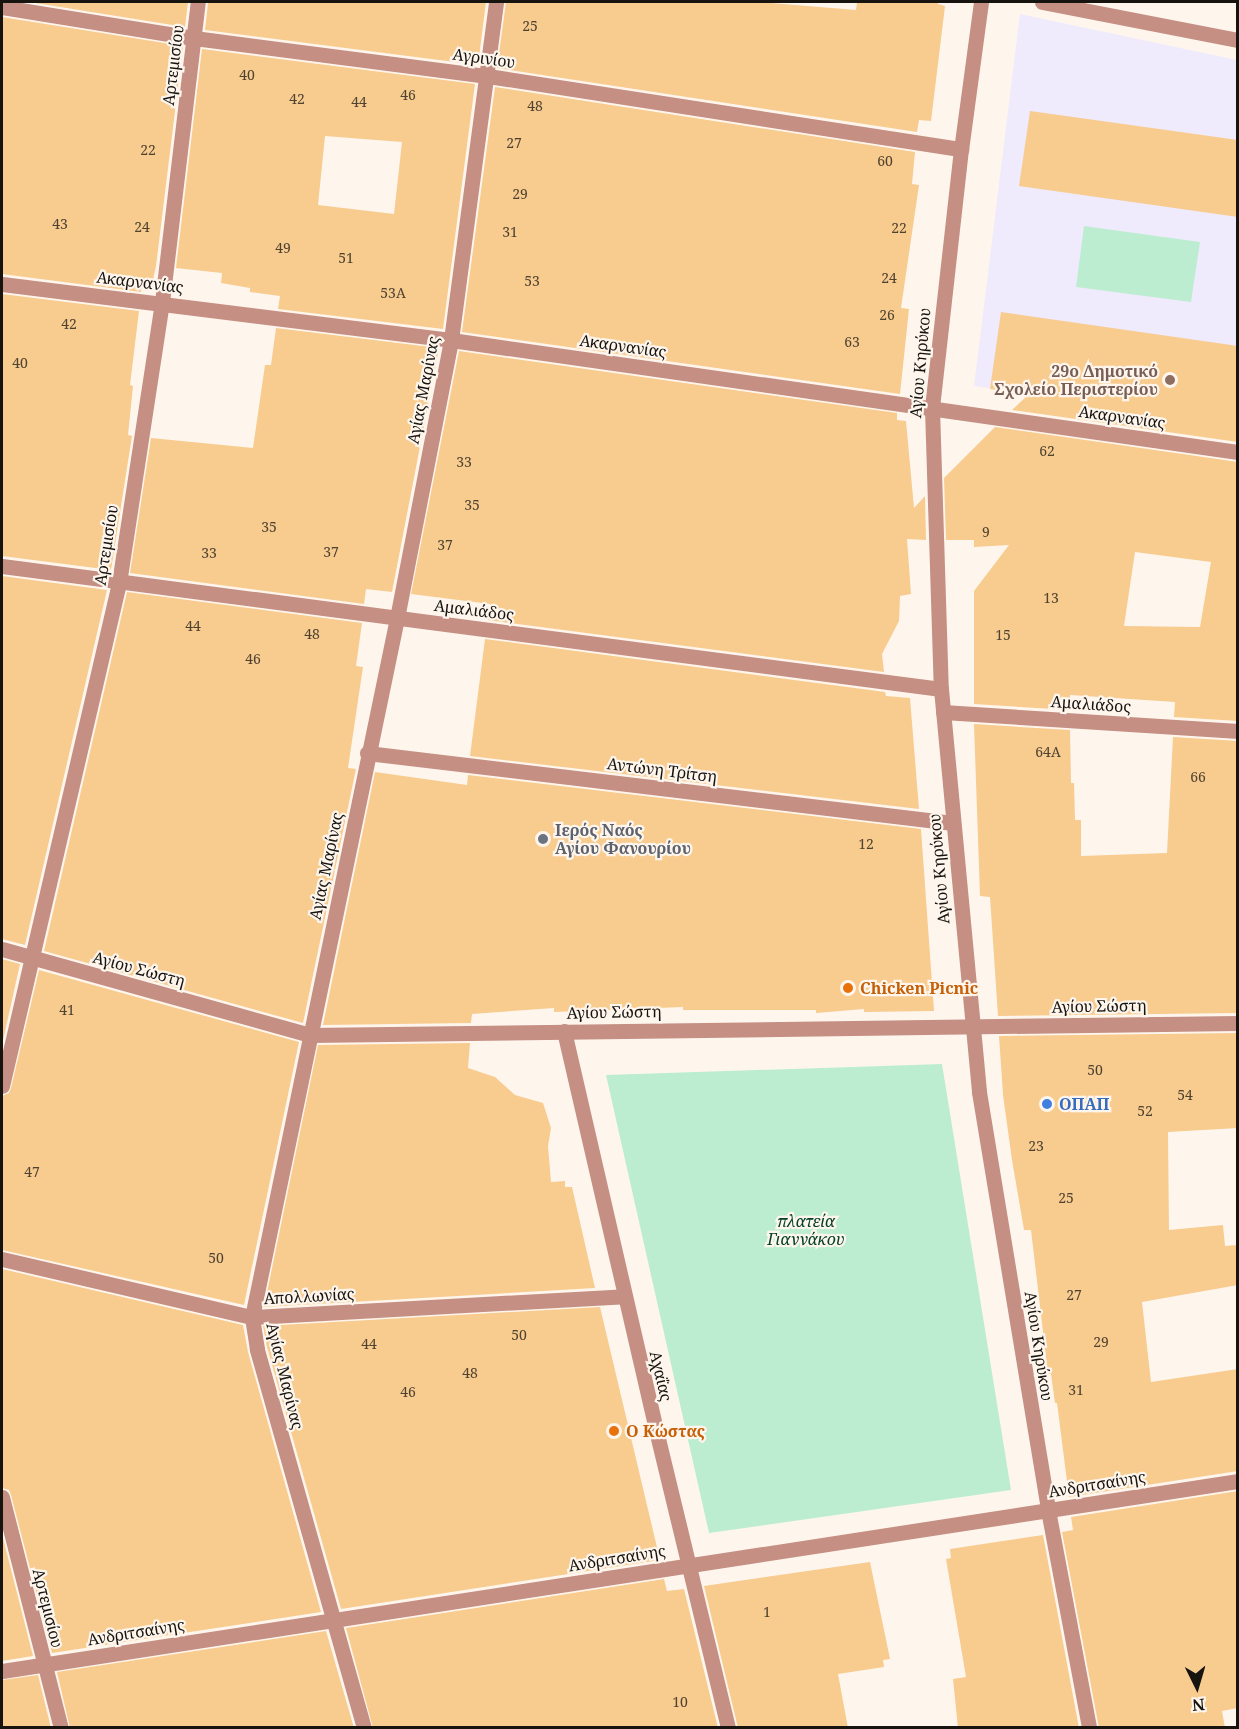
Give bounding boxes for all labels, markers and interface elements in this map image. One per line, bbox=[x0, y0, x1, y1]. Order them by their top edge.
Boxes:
house number: 25 bbox=[522, 18, 538, 34]
street label: Αρτεμισίου bbox=[159, 24, 187, 106]
street label: Αγρινίου bbox=[452, 44, 516, 72]
house number: 40 bbox=[239, 67, 255, 83]
house number: 46 bbox=[400, 87, 416, 103]
house number: 42 bbox=[289, 91, 305, 107]
house number: 44 bbox=[351, 94, 367, 110]
house number: 48 bbox=[527, 98, 543, 114]
house number: 27 bbox=[506, 135, 522, 151]
house number: 22 bbox=[140, 142, 156, 158]
house number: 60 bbox=[877, 153, 893, 169]
house number: 29 bbox=[512, 186, 528, 202]
house number: 43 bbox=[52, 216, 68, 232]
house number: 24 bbox=[134, 219, 150, 235]
house number: 22 bbox=[891, 220, 907, 236]
house number: 31 bbox=[502, 224, 518, 240]
house number: 49 bbox=[275, 240, 291, 256]
house number: 51 bbox=[338, 250, 354, 266]
street label: Ακαρνανίας bbox=[96, 267, 184, 297]
house number: 24 bbox=[881, 270, 897, 286]
house number: 53 bbox=[524, 273, 540, 289]
house number: 53Α bbox=[380, 285, 406, 301]
house number: 26 bbox=[879, 307, 895, 323]
street label: Αγίου Κηρύκου bbox=[906, 307, 934, 419]
house number: 42 bbox=[61, 316, 77, 332]
street label: Ακαρνανίας bbox=[578, 330, 668, 362]
house number: 63 bbox=[844, 334, 860, 350]
street label: Αγίας Μαρίνας bbox=[403, 335, 443, 445]
house number: 40 bbox=[12, 355, 28, 371]
place label: 29o Δημοτικό Σχολείο Περιστερίου bbox=[994, 361, 1158, 399]
marker: 29o Δημοτικό Σχολείο Περιστερίου bbox=[1163, 373, 1177, 387]
street label: Ακαρνανίας bbox=[1077, 401, 1167, 433]
house number: 62 bbox=[1039, 443, 1055, 459]
house number: 33 bbox=[456, 454, 472, 470]
house number: 35 bbox=[464, 497, 480, 513]
street label: Αρτεμισίου bbox=[90, 504, 122, 586]
house number: 35 bbox=[261, 519, 277, 535]
house number: 9 bbox=[982, 524, 990, 540]
house number: 37 bbox=[437, 537, 453, 553]
house number: 37 bbox=[323, 544, 339, 560]
house number: 33 bbox=[201, 545, 217, 561]
house number: 13 bbox=[1043, 590, 1059, 606]
street label: Αμαλιάδος bbox=[433, 596, 515, 624]
house number: 44 bbox=[185, 618, 201, 634]
house number: 48 bbox=[304, 626, 320, 642]
house number: 15 bbox=[995, 627, 1011, 643]
house number: 46 bbox=[245, 651, 261, 667]
street label: Αμαλιάδος bbox=[1050, 692, 1132, 716]
house number: 64Α bbox=[1035, 744, 1061, 760]
street label: Αντώνη Τρίτση bbox=[606, 754, 718, 786]
house number: 66 bbox=[1190, 769, 1206, 785]
street label: Αγίας Μαρίνας bbox=[305, 811, 347, 921]
street label: Αγίου Κηρύκου bbox=[925, 813, 953, 925]
place label: Ιερός Ναός Αγίου Φανουρίου bbox=[555, 820, 691, 858]
marker: Ιερός Ναός Αγίου Φανουρίου bbox=[536, 832, 550, 846]
house number: 12 bbox=[858, 836, 874, 852]
street label: Αγίου Σώστη bbox=[91, 947, 187, 991]
place label: Chicken Picnic bbox=[860, 978, 978, 998]
marker: Chicken Picnic bbox=[841, 981, 855, 995]
street label: Αγίου Σώστη bbox=[1051, 996, 1147, 1016]
house number: 41 bbox=[59, 1002, 75, 1018]
street label: Αγίου Σώστη bbox=[566, 1002, 662, 1022]
house number: 50 bbox=[1087, 1062, 1103, 1078]
house number: 54 bbox=[1177, 1087, 1193, 1103]
place label: ΟΠΑΠ bbox=[1059, 1094, 1110, 1114]
marker: ΟΠΑΠ bbox=[1040, 1097, 1054, 1111]
house number: 52 bbox=[1137, 1103, 1153, 1119]
house number: 23 bbox=[1028, 1138, 1044, 1154]
house number: 47 bbox=[24, 1164, 40, 1180]
house number: 25 bbox=[1058, 1190, 1074, 1206]
park label: πλατεία Γιαννάκου bbox=[767, 1211, 845, 1249]
house number: 50 bbox=[208, 1250, 224, 1266]
street label: Απολλωνίας bbox=[263, 1284, 355, 1308]
house number: 27 bbox=[1066, 1287, 1082, 1303]
street label: Αγίου Κηρύκου bbox=[1021, 1290, 1057, 1402]
street label: Αγίας Μαρίνας bbox=[262, 1321, 308, 1431]
house number: 50 bbox=[511, 1327, 527, 1343]
house number: 29 bbox=[1093, 1334, 1109, 1350]
house number: 44 bbox=[361, 1336, 377, 1352]
street label: Αχαΐας bbox=[646, 1349, 676, 1403]
house number: 48 bbox=[462, 1365, 478, 1381]
house number: 31 bbox=[1068, 1382, 1084, 1398]
house number: 46 bbox=[400, 1384, 416, 1400]
place label: Ο Κώστας bbox=[626, 1421, 705, 1441]
marker: Ο Κώστας bbox=[607, 1424, 621, 1438]
street label: Ανδριτσαίνης bbox=[1047, 1467, 1147, 1501]
street label: Ανδριτσαίνης bbox=[567, 1541, 667, 1575]
street label: Αρτεμισίου bbox=[29, 1566, 67, 1650]
house number: 1 bbox=[763, 1604, 771, 1620]
street label: Ανδριτσαίνης bbox=[86, 1615, 186, 1649]
north arrow bbox=[1167, 1657, 1227, 1717]
text: N bbox=[1191, 1693, 1206, 1716]
house number: 10 bbox=[672, 1694, 688, 1710]

